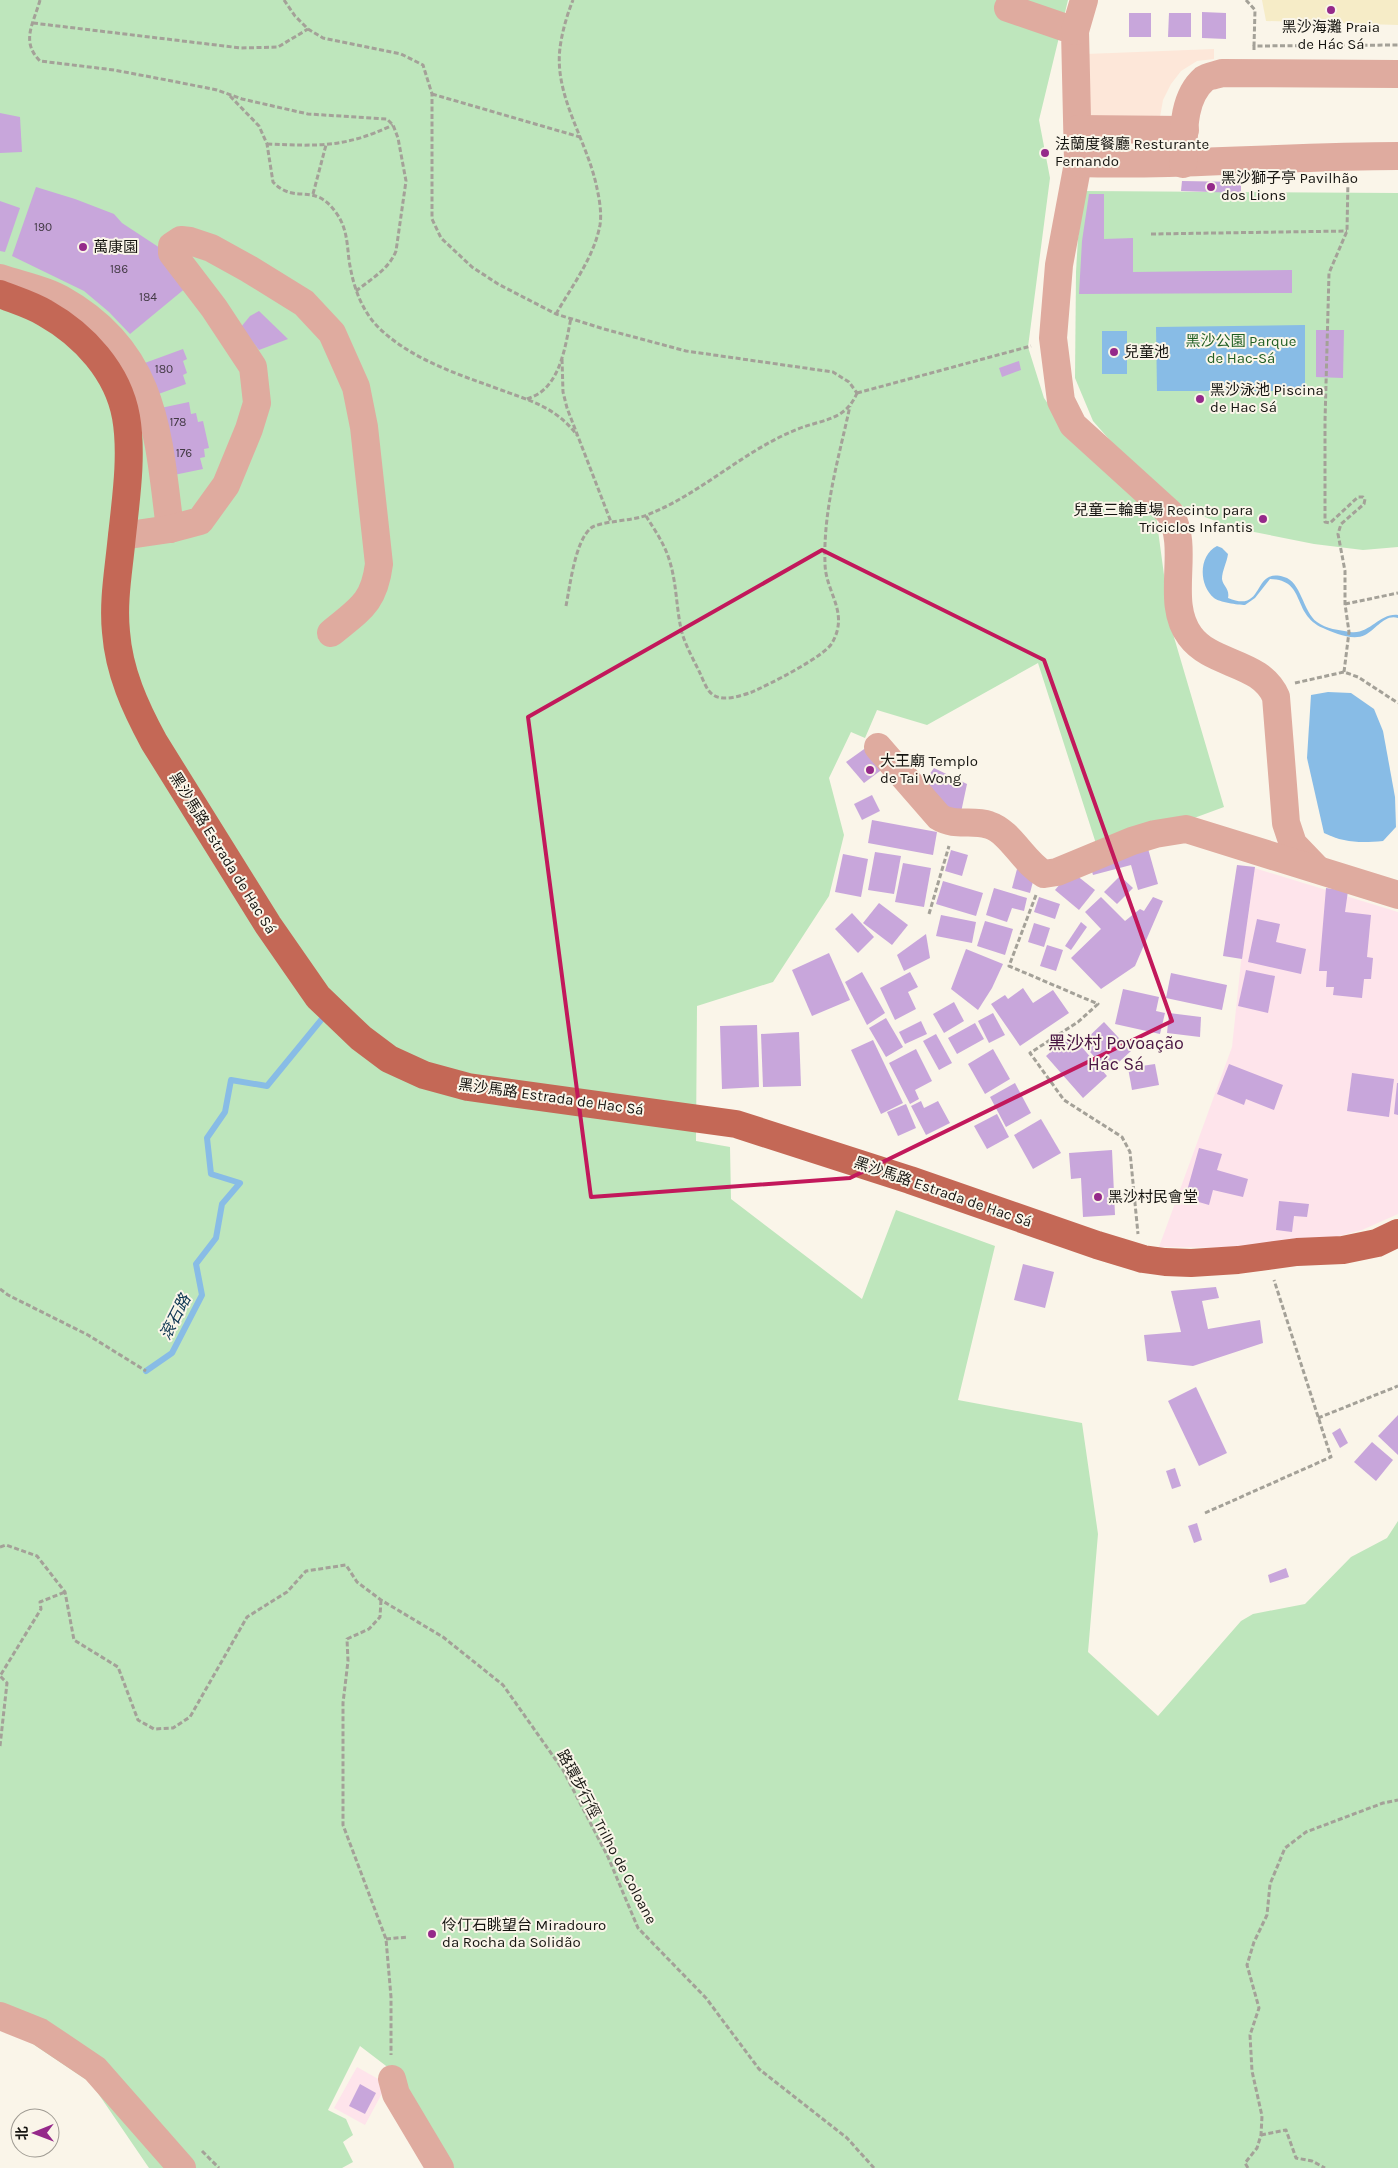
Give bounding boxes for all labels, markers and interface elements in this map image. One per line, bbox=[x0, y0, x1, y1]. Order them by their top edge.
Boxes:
marker: 黑沙海灘 Praia de Hác Sá bbox=[1325, 4, 1337, 16]
place label: 黑沙海灘 Praia de Hác Sá bbox=[1282, 18, 1380, 53]
place label: 法蘭度餐廳 Resturante Fernando bbox=[1055, 135, 1209, 170]
marker: 法蘭度餐廳 Resturante Fernando bbox=[1039, 147, 1051, 159]
place label: 黑沙獅子亭 Pavilhão dos Lions bbox=[1221, 169, 1358, 204]
marker: 黑沙獅子亭 Pavilhão dos Lions bbox=[1205, 181, 1217, 193]
house number: 190 bbox=[34, 220, 52, 234]
place label: 萬康園 bbox=[93, 238, 138, 256]
marker: 萬康園 bbox=[77, 241, 89, 253]
house number: 186 bbox=[110, 262, 128, 276]
house number: 184 bbox=[139, 290, 157, 304]
park label: 黑沙公園 Parque de Hac-Sá bbox=[1185, 332, 1297, 367]
place label: 兒童池 bbox=[1124, 343, 1169, 361]
marker: 兒童池 bbox=[1108, 346, 1120, 358]
house number: 180 bbox=[155, 362, 173, 376]
place label: 黑沙泳池 Piscina de Hac Sá bbox=[1210, 381, 1324, 416]
marker: 黑沙泳池 Piscina de Hac Sá bbox=[1194, 393, 1206, 405]
house number: 178 bbox=[170, 415, 186, 429]
house number: 176 bbox=[176, 446, 192, 460]
place label: 兒童三輪車場 Recinto para Triciclos Infantis bbox=[1073, 501, 1253, 536]
marker: 兒童三輪車場 Recinto para Triciclos Infantis bbox=[1257, 513, 1269, 525]
place label: 大王廟 Templo de Tai Wong bbox=[880, 752, 978, 787]
marker: 大王廟 Templo de Tai Wong bbox=[864, 764, 876, 776]
street label: 黑沙馬路 Estrada de Hac Sá bbox=[166, 769, 280, 937]
district label: 黑沙村 Povoação Hác Sá bbox=[1048, 1032, 1184, 1075]
street label: 黑沙馬路 Estrada de Hac Sá bbox=[457, 1075, 645, 1119]
street label: 黑沙馬路 Estrada de Hac Sá bbox=[852, 1153, 1034, 1231]
place label: 黑沙村民會堂 bbox=[1108, 1188, 1198, 1206]
marker: 黑沙村民會堂 bbox=[1092, 1191, 1104, 1203]
water label: 滾石路 bbox=[156, 1290, 195, 1343]
street label: 路環步行徑 Trilho de Coloane bbox=[553, 1747, 661, 1927]
place label: 伶仃石眺望台 Miradouro da Rocha da Solidão bbox=[442, 1916, 606, 1951]
marker: 伶仃石眺望台 Miradouro da Rocha da Solidão bbox=[426, 1928, 438, 1940]
north arrow bbox=[10, 2108, 60, 2158]
text: 北 bbox=[14, 2126, 31, 2140]

